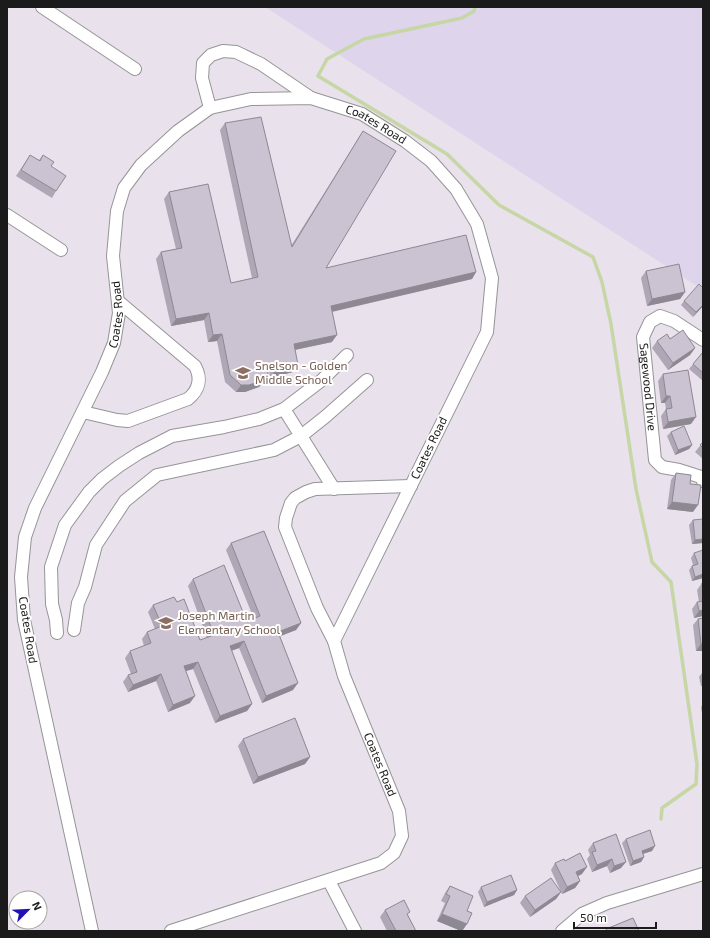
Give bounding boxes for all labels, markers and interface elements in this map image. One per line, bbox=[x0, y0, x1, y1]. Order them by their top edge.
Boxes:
street label: Coates Road bbox=[344, 101, 409, 146]
street label: Coates Road bbox=[105, 280, 125, 350]
street label: Sagewood Drive bbox=[638, 342, 660, 431]
place label: Snelson - Golden Middle School bbox=[255, 358, 348, 386]
school or university icon: Snelson - Golden Middle School bbox=[234, 364, 252, 382]
street label: Coates Road bbox=[407, 414, 449, 481]
street label: Coates Road bbox=[17, 595, 41, 664]
place label: Joseph Martin Elementary School bbox=[178, 608, 281, 636]
school or university icon: Joseph Martin Elementary School bbox=[157, 614, 175, 632]
street label: Coates Road bbox=[362, 730, 400, 798]
north arrow bbox=[8, 890, 48, 930]
text: N bbox=[30, 899, 45, 912]
scale bar bbox=[574, 904, 656, 930]
text: 50 m bbox=[580, 910, 607, 924]

